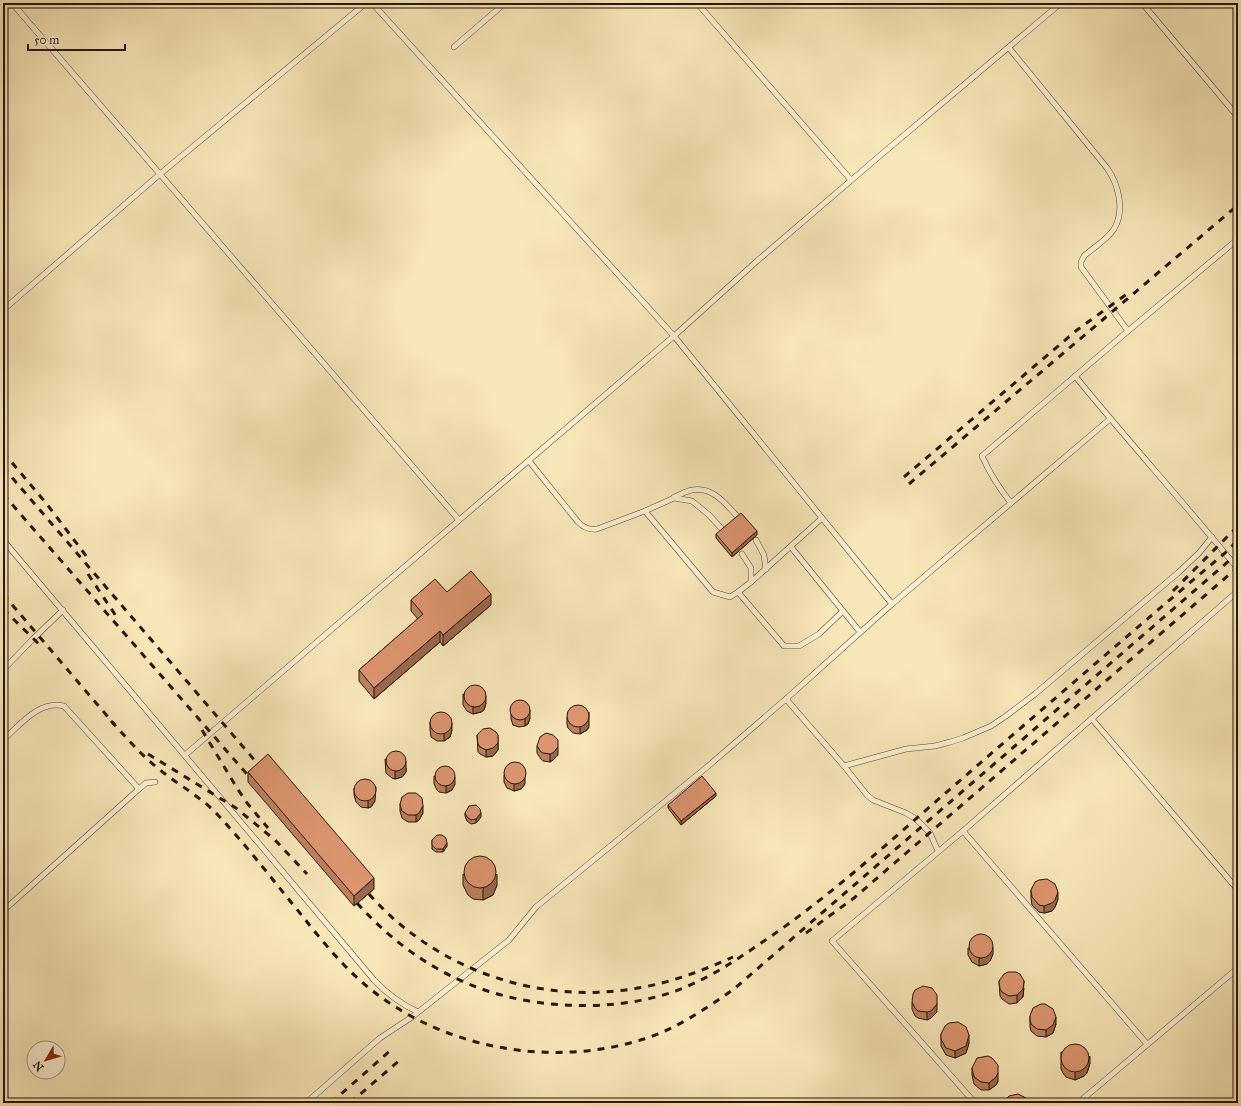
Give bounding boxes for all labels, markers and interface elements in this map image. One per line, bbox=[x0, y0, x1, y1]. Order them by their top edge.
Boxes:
scale bar bbox=[28, 26, 125, 52]
text: 50 m bbox=[34, 33, 59, 47]
north arrow bbox=[26, 1040, 66, 1080]
text: N bbox=[30, 1058, 47, 1074]

